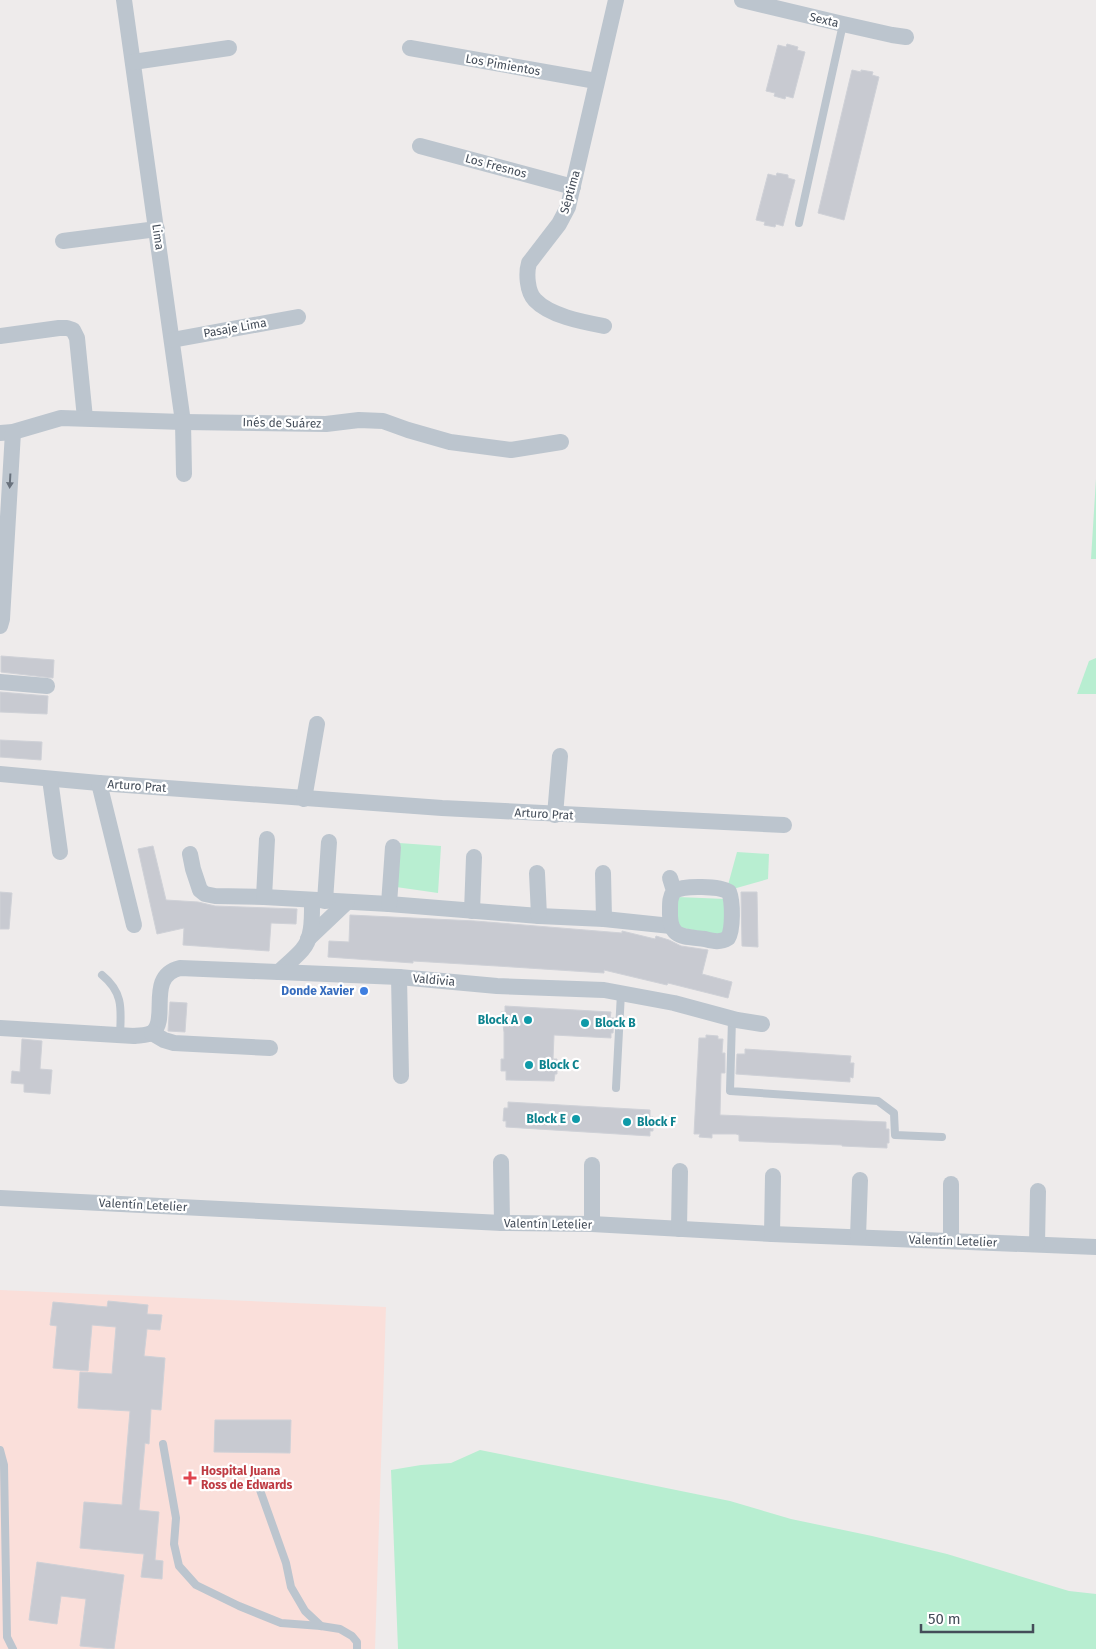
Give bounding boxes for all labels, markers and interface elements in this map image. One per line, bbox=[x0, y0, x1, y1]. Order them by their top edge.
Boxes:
street label: Sexta bbox=[808, 10, 840, 30]
street label: Los Pimientos bbox=[464, 52, 542, 79]
street label: Los Fresnos bbox=[464, 151, 529, 181]
street label: Séptima bbox=[557, 169, 583, 215]
street label: Lima bbox=[149, 223, 167, 251]
street label: Pasaje Lima bbox=[202, 316, 268, 340]
street label: Inés de Suárez bbox=[242, 415, 322, 431]
one-way arrow bbox=[5, 473, 13, 489]
street label: Arturo Prat bbox=[107, 777, 168, 795]
street label: Arturo Prat bbox=[514, 805, 575, 823]
street label: Valdivia bbox=[412, 971, 456, 989]
place label: Donde Xavier bbox=[281, 984, 354, 998]
marker: Donde Xavier bbox=[358, 985, 370, 997]
place label: Block A bbox=[478, 1013, 519, 1027]
marker: Block A bbox=[522, 1014, 534, 1026]
place label: Block B bbox=[595, 1016, 636, 1030]
marker: Block B bbox=[579, 1017, 591, 1029]
place label: Block C bbox=[539, 1058, 579, 1072]
marker: Block C bbox=[523, 1059, 535, 1071]
place label: Block E bbox=[527, 1112, 566, 1126]
marker: Block E bbox=[570, 1113, 582, 1125]
place label: Block F bbox=[637, 1115, 676, 1129]
marker: Block F bbox=[621, 1116, 633, 1128]
street label: Valentín Letelier bbox=[98, 1196, 188, 1214]
street label: Valentín Letelier bbox=[504, 1216, 593, 1232]
street label: Valentín Letelier bbox=[909, 1232, 998, 1250]
place label: Hospital Juana Ross de Edwards bbox=[201, 1464, 293, 1492]
marker: Hospital Juana Ross de Edwards bbox=[183, 1471, 197, 1485]
scale bar bbox=[921, 1602, 1034, 1634]
text: 50 m bbox=[928, 1610, 961, 1628]

